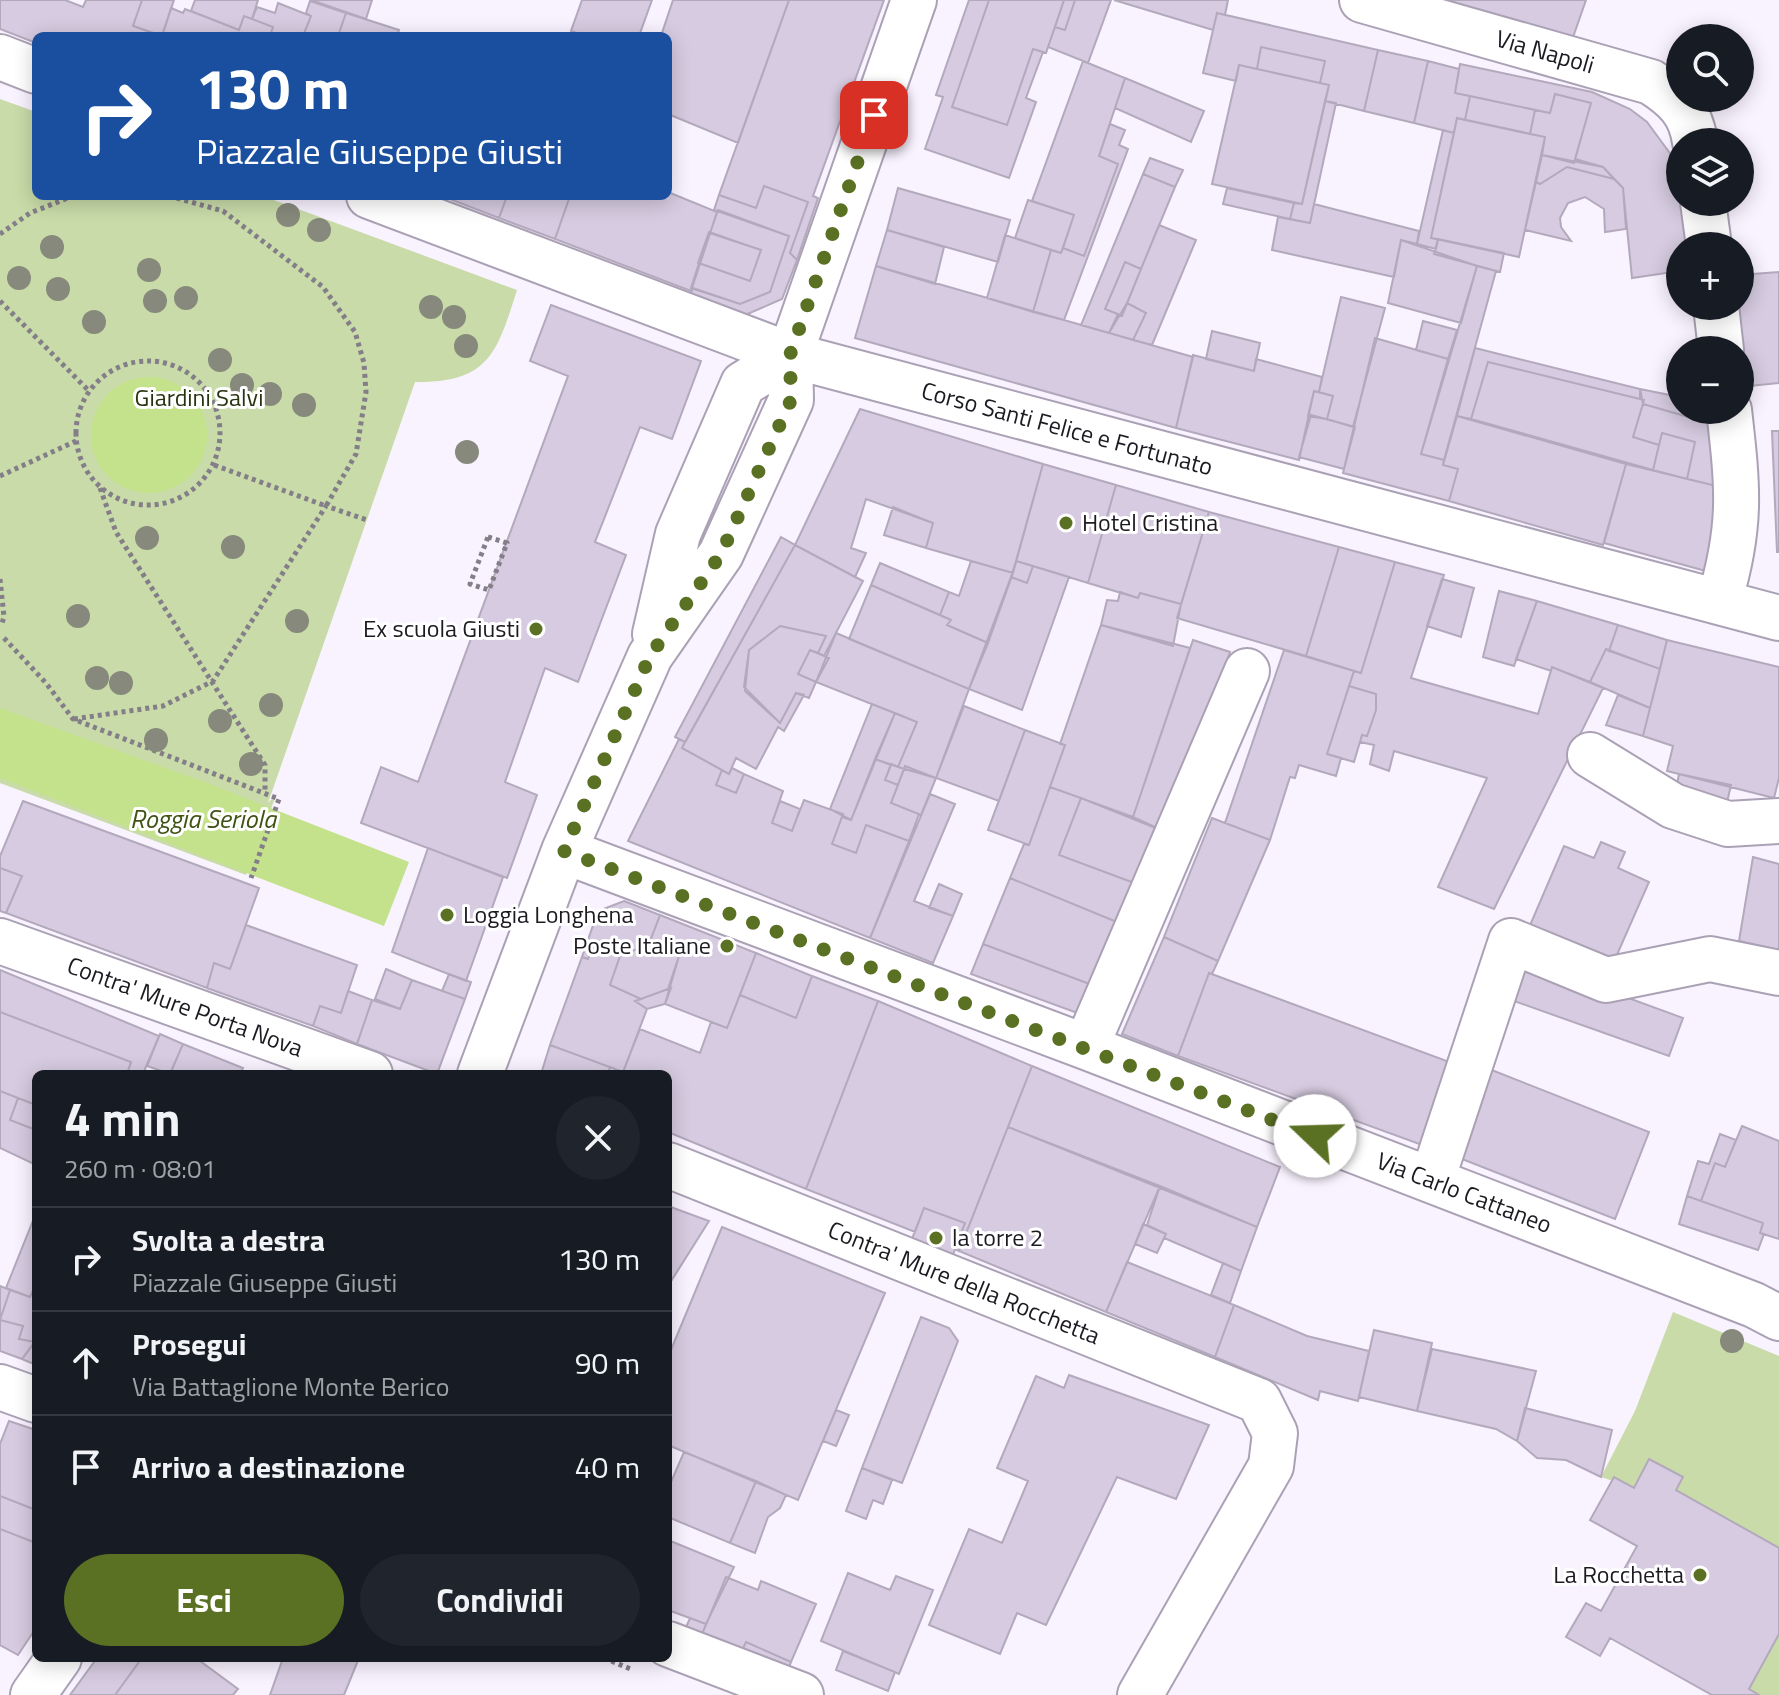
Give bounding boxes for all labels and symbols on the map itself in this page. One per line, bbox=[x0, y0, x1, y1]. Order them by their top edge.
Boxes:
street label: Via Napoli bbox=[1492, 20, 1599, 82]
pin bbox=[840, 81, 908, 149]
street label: Corso Santi Felice e Fortunato bbox=[918, 372, 1217, 484]
park label: Giardini Salvi bbox=[135, 379, 263, 415]
place label: Hotel Cristina bbox=[1082, 504, 1218, 540]
marker: Hotel Cristina bbox=[1057, 514, 1075, 532]
place label: Ex scuola Giusti bbox=[363, 610, 520, 646]
marker: Ex scuola Giusti bbox=[527, 620, 545, 638]
water label: Roggia Seriola bbox=[130, 799, 278, 838]
place label: Loggia Longhena bbox=[463, 896, 633, 932]
marker: Loggia Longhena bbox=[438, 906, 456, 924]
place label: Poste Italiane bbox=[573, 927, 711, 963]
marker: Poste Italiane bbox=[718, 937, 736, 955]
street label: Contra' Mure Porta Nova bbox=[62, 947, 308, 1065]
position arrow bbox=[1273, 1094, 1357, 1178]
street label: Via Carlo Cattaneo bbox=[1372, 1142, 1557, 1242]
street label: Contra' Mure della Rocchetta bbox=[823, 1211, 1106, 1353]
place label: la torre 2 bbox=[952, 1219, 1043, 1255]
marker: la torre 2 bbox=[927, 1229, 945, 1247]
place label: La Rocchetta bbox=[1553, 1556, 1684, 1592]
marker: La Rocchetta bbox=[1691, 1566, 1709, 1584]

